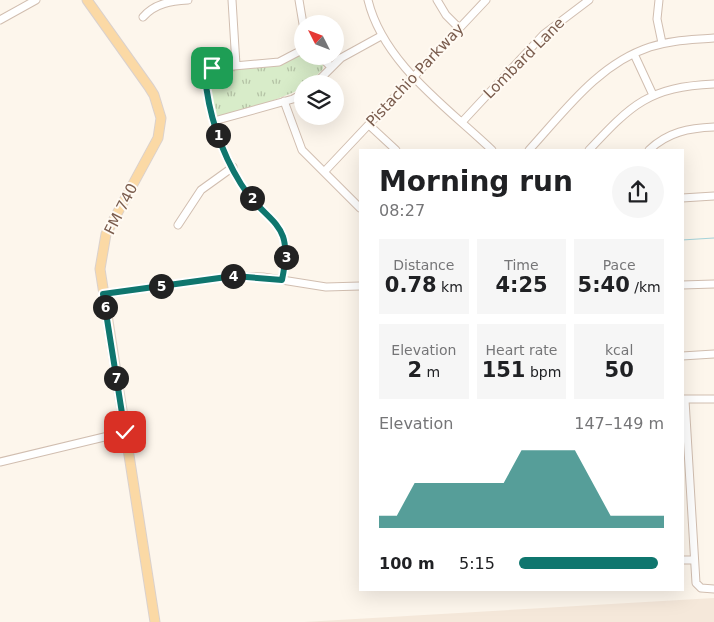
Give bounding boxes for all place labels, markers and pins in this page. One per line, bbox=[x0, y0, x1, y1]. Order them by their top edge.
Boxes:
pin bbox=[191, 47, 233, 89]
pin: 1 bbox=[206, 122, 230, 148]
pin: 2 bbox=[240, 186, 264, 210]
pin: 3 bbox=[274, 244, 298, 270]
pin: 4 bbox=[220, 264, 246, 288]
pin: 5 bbox=[148, 274, 174, 298]
pin: 6 bbox=[92, 294, 118, 320]
pin: 7 bbox=[104, 366, 128, 390]
pin bbox=[104, 411, 146, 453]

